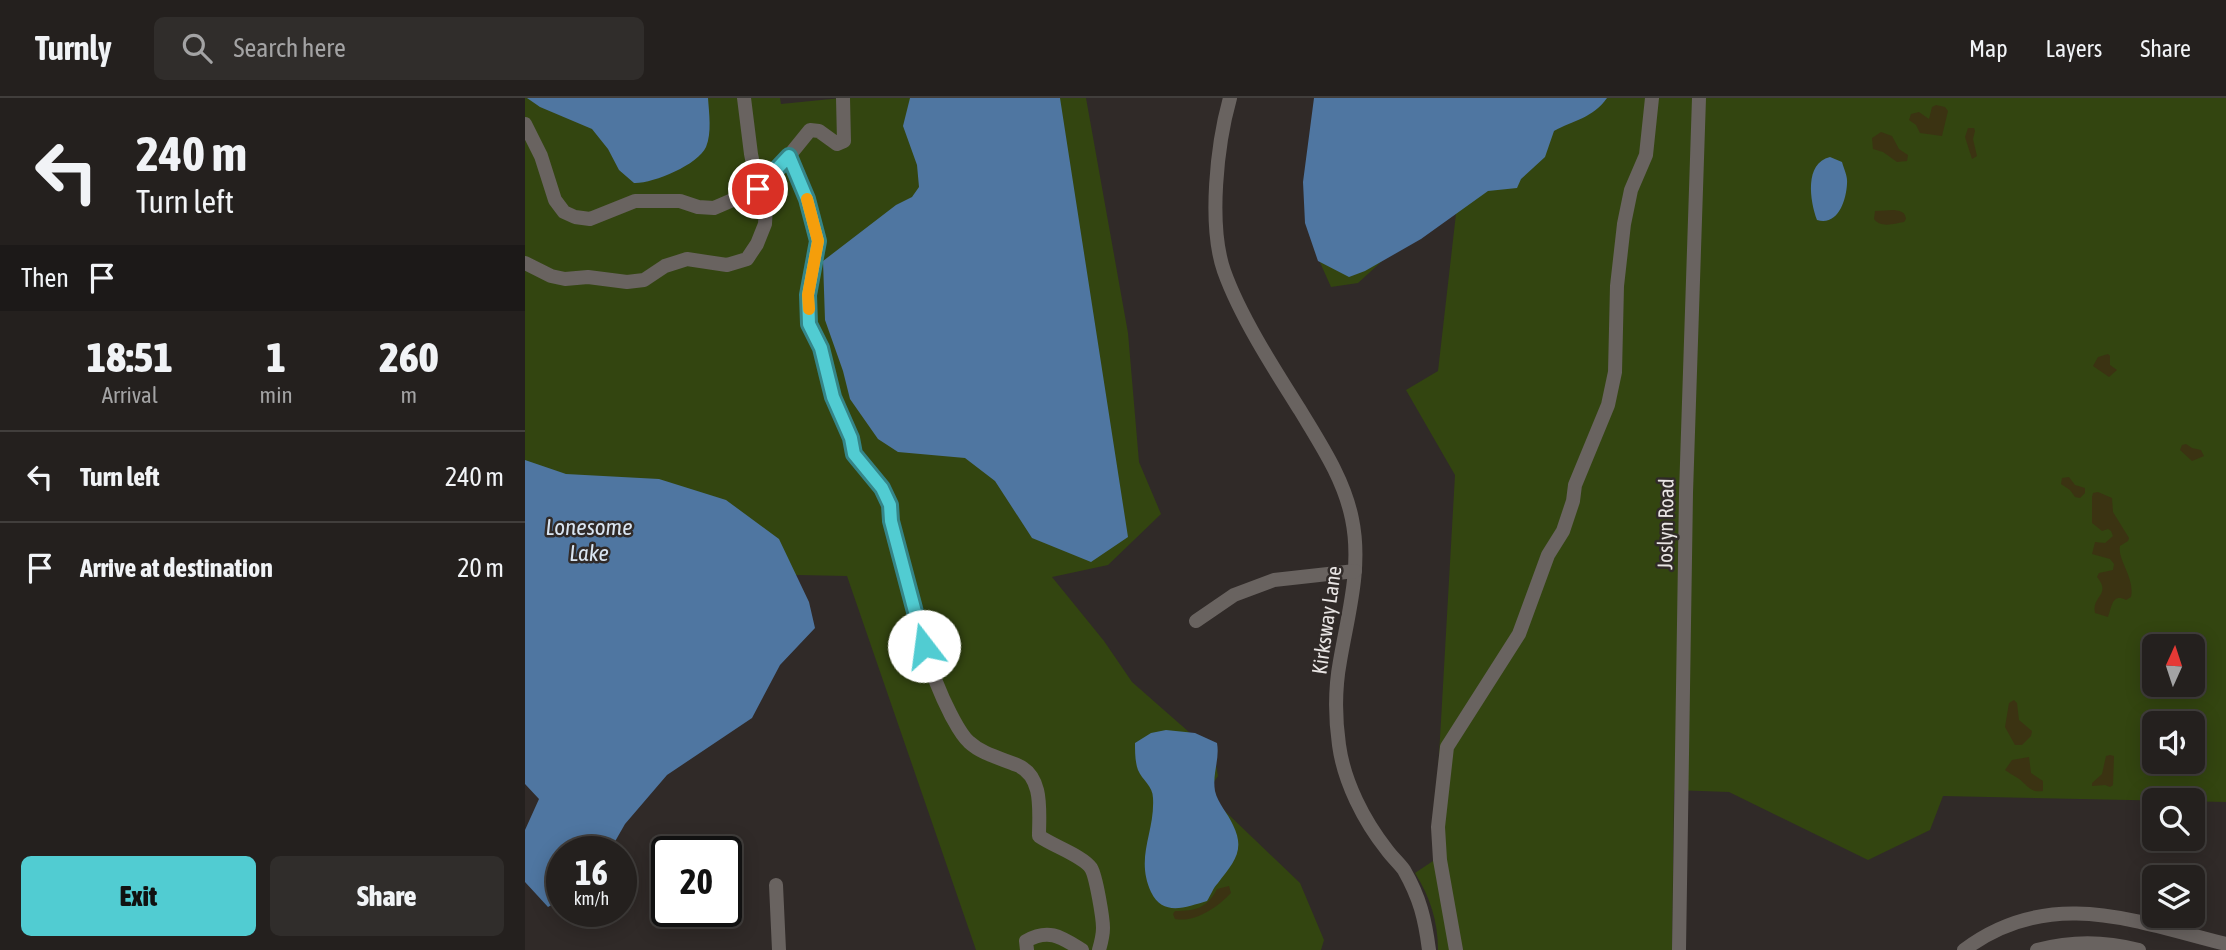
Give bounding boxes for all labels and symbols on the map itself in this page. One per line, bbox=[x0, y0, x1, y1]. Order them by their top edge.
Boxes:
pin bbox=[728, 159, 788, 219]
street label: Joslyn Road bbox=[1652, 478, 1678, 570]
water label: Lonesome Lake bbox=[545, 514, 633, 566]
street label: Kirksway Lane bbox=[1307, 564, 1345, 676]
position arrow bbox=[887, 609, 961, 683]
north arrow bbox=[2142, 634, 2205, 696]
speed limit sign: 20 bbox=[651, 836, 742, 927]

